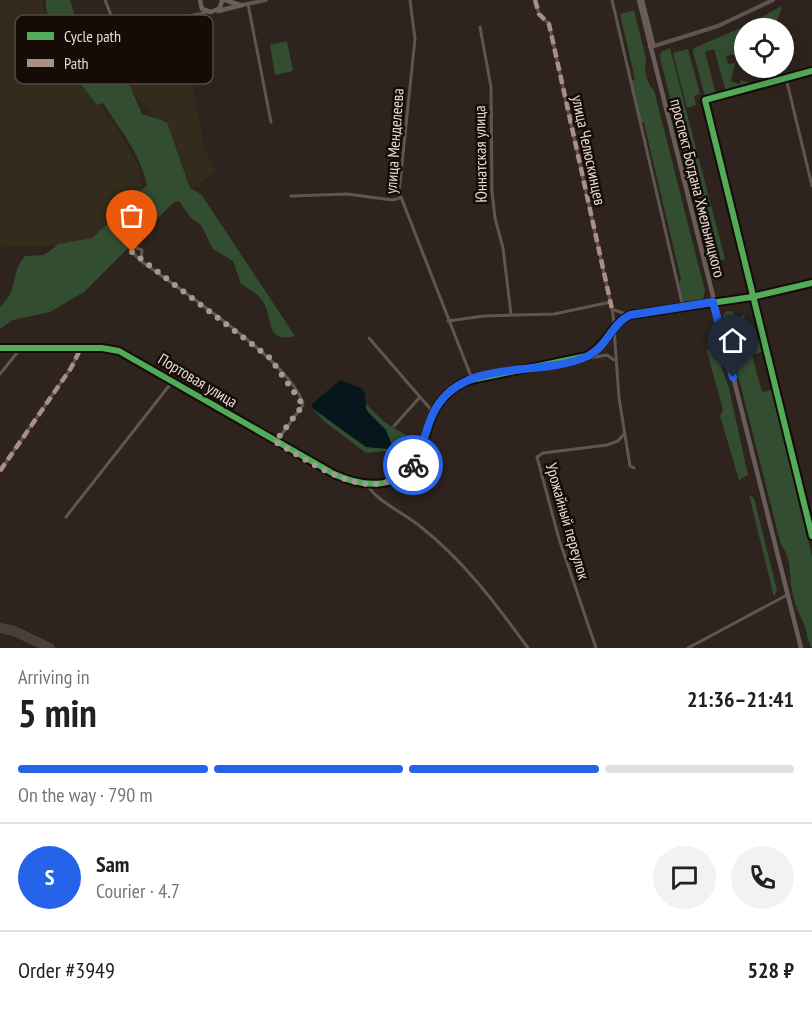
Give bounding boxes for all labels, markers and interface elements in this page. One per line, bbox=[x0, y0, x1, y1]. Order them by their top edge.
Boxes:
legend bbox=[15, 15, 213, 84]
map controls bbox=[734, 18, 794, 78]
button: locate bbox=[734, 18, 794, 78]
text: Cycle path bbox=[64, 26, 121, 46]
text: Path bbox=[64, 53, 89, 73]
street label: улица Менделеева bbox=[380, 88, 408, 194]
street label: улица Челюскинцев bbox=[568, 93, 610, 207]
street label: проспект Богдана Хмельницкого bbox=[666, 97, 730, 279]
street label: Юннатская улица bbox=[469, 105, 491, 203]
pin bbox=[106, 190, 157, 252]
icon: bag bbox=[115, 199, 148, 232]
pin bbox=[707, 315, 758, 377]
icon: home bbox=[716, 324, 749, 357]
street label: Портовая улица bbox=[155, 348, 241, 412]
courier bbox=[383, 435, 443, 495]
icon: bike bbox=[397, 449, 430, 482]
street label: Урожайный переулок bbox=[542, 460, 594, 582]
text: Arriving in bbox=[18, 664, 90, 690]
text: 21:36–21:41 bbox=[687, 685, 794, 713]
text: 5 min bbox=[18, 687, 97, 738]
text: On the way · 790 m bbox=[18, 782, 153, 808]
button: chat bbox=[653, 846, 716, 909]
button: phone bbox=[731, 846, 794, 909]
text: Sam bbox=[96, 850, 129, 878]
text: S bbox=[45, 863, 54, 891]
text: Courier · 4.7 bbox=[96, 878, 180, 904]
text: Order #3949 bbox=[18, 956, 115, 984]
text: 528 ₽ bbox=[747, 956, 794, 984]

